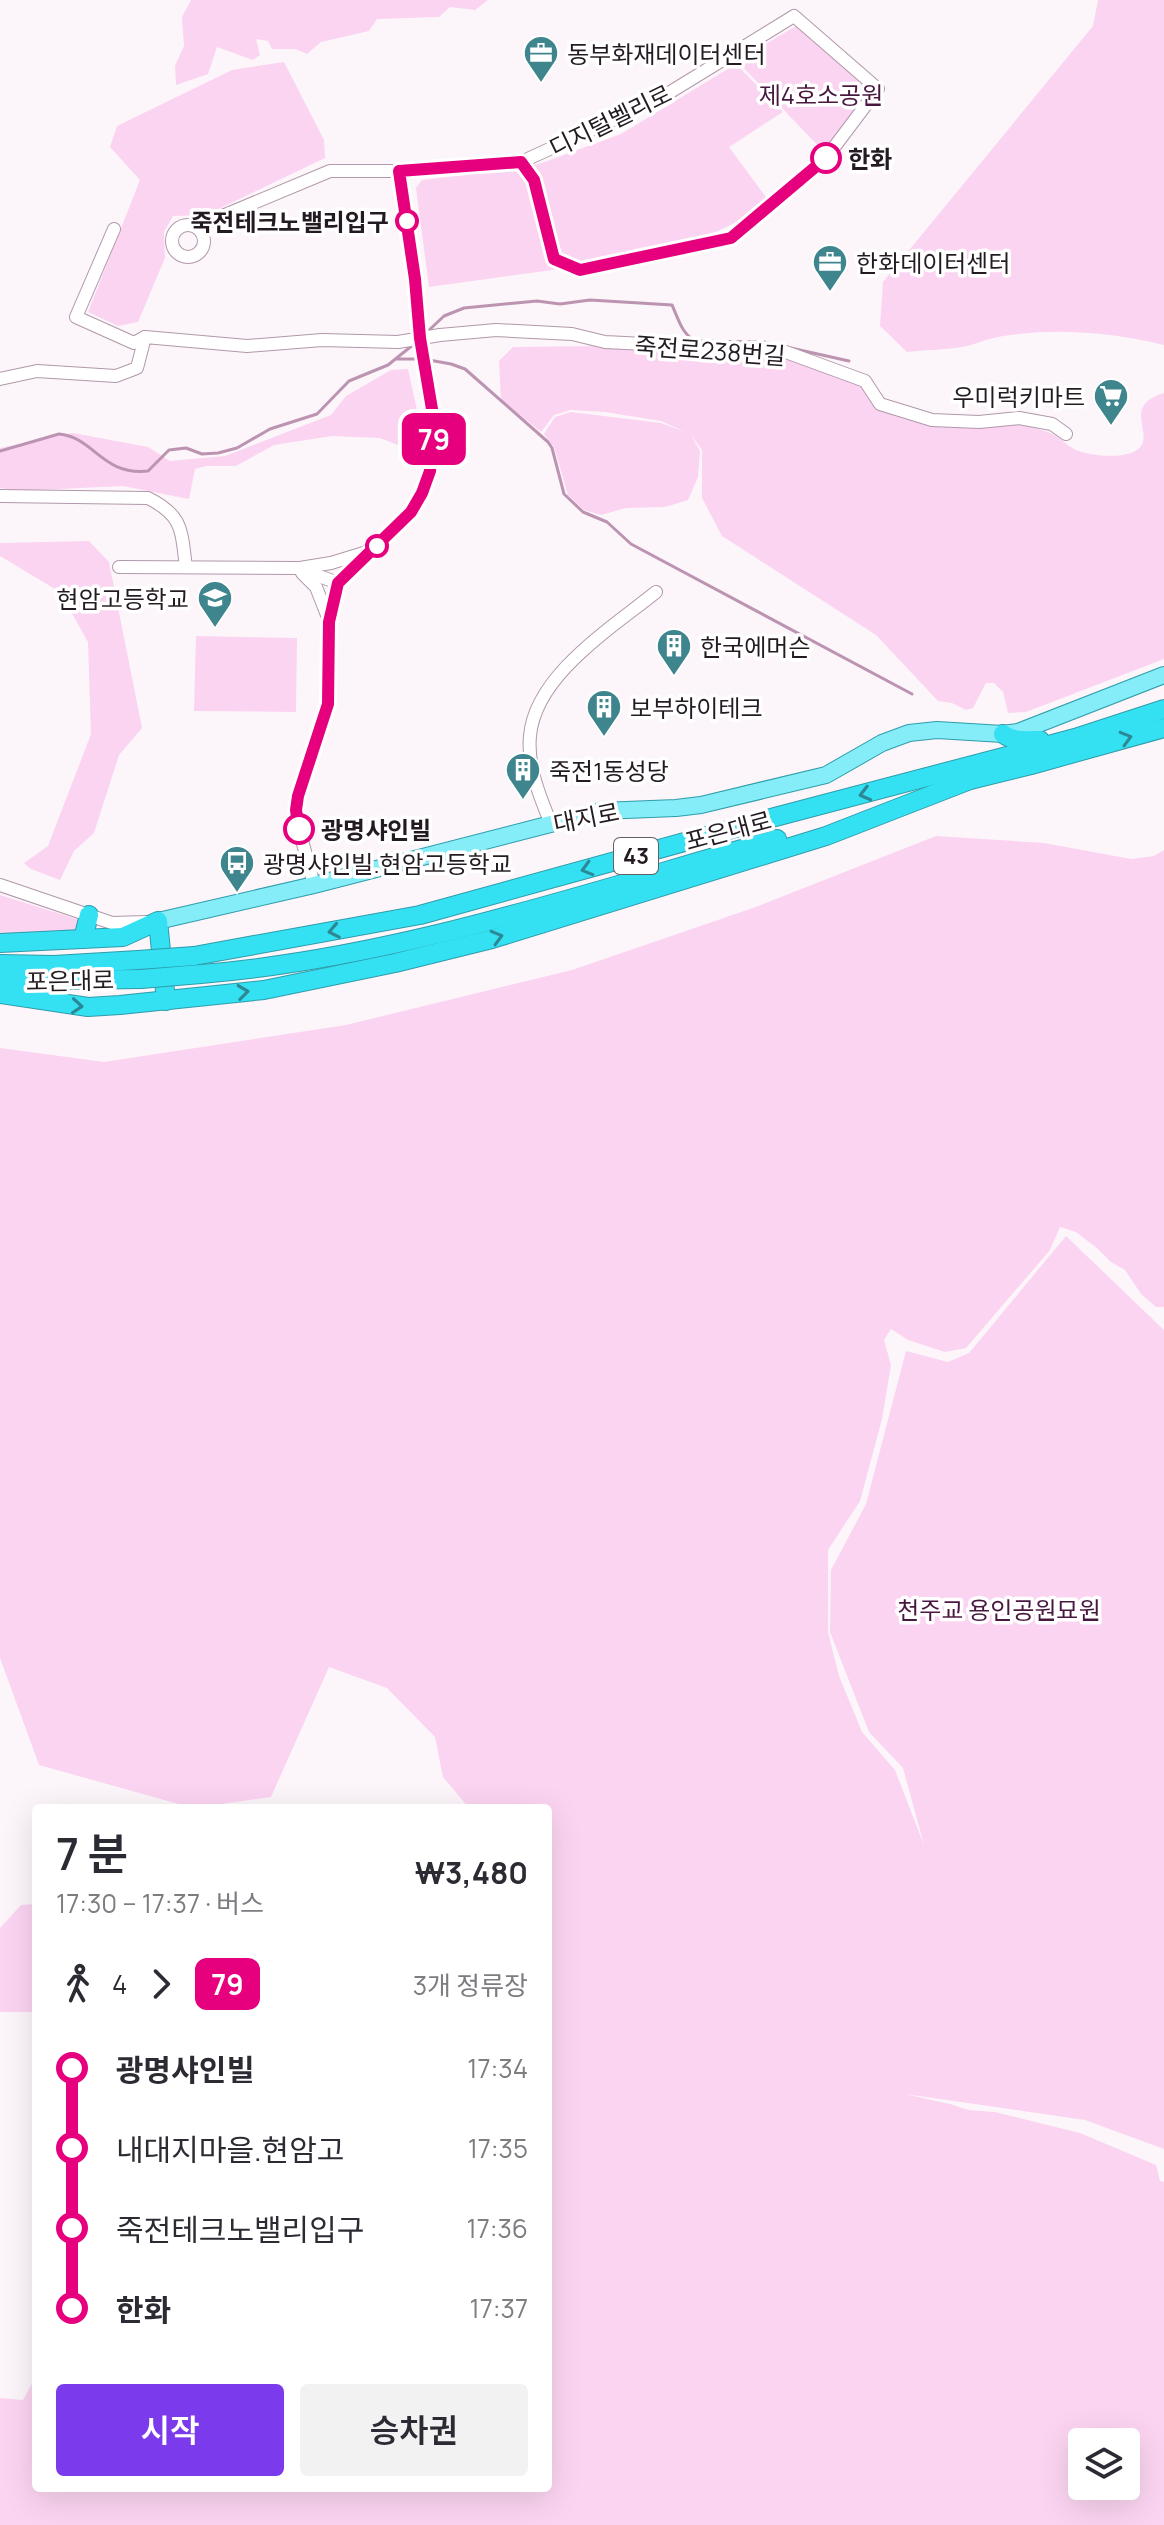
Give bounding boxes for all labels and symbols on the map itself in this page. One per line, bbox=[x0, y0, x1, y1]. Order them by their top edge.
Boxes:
office icon: 동부화재데이터센터 bbox=[522, 34, 560, 84]
place label: 동부화재데이터센터 bbox=[567, 37, 766, 70]
street label: 디지털벨리로 bbox=[543, 76, 677, 164]
park label: 제4호소공원 bbox=[759, 78, 883, 111]
place label: 한화 bbox=[848, 142, 892, 175]
marker: 한화 bbox=[811, 143, 841, 173]
place label: 죽전테크노밸리입구 bbox=[190, 205, 389, 238]
marker: 죽전테크노밸리입구 bbox=[396, 210, 418, 232]
office icon: 한화데이터센터 bbox=[811, 243, 849, 293]
place label: 한화데이터센터 bbox=[856, 246, 1011, 279]
street label: 죽전로238번길 bbox=[633, 328, 787, 372]
supermarket icon: 우미럭키마트 bbox=[1092, 377, 1130, 427]
place label: 우미럭키마트 bbox=[953, 380, 1085, 413]
line badge: 79 bbox=[398, 413, 470, 465]
unlabelled marker bbox=[366, 535, 388, 557]
school or university icon: 현암고등학교 bbox=[196, 579, 234, 629]
place label: 현암고등학교 bbox=[57, 582, 189, 615]
building icon: 한국에머슨 bbox=[655, 627, 693, 677]
place label: 한국에머슨 bbox=[700, 630, 810, 663]
building icon: 보부하이테크 bbox=[585, 688, 623, 738]
place label: 보부하이테크 bbox=[630, 691, 762, 724]
one-way arrow bbox=[1119, 731, 1133, 748]
building icon: 죽전1동성당 bbox=[504, 751, 542, 801]
place label: 죽전1동성당 bbox=[549, 754, 669, 787]
one-way arrow bbox=[858, 785, 872, 802]
street label: 대지로 bbox=[550, 794, 622, 840]
street label: 포은대로 bbox=[681, 803, 775, 857]
place label: 광명샤인빌 bbox=[321, 813, 431, 846]
marker: 광명샤인빌 bbox=[284, 814, 314, 844]
road number: 43 bbox=[614, 838, 658, 874]
bus stop icon: 광명샤인빌.현암고등학교 bbox=[218, 844, 256, 894]
place label: 광명샤인빌.현암고등학교 bbox=[263, 847, 512, 880]
one-way arrow bbox=[580, 860, 594, 877]
one-way arrow bbox=[328, 922, 341, 939]
one-way arrow bbox=[490, 930, 504, 946]
street label: 포은대로 bbox=[26, 963, 114, 997]
one-way arrow bbox=[237, 984, 250, 1001]
one-way arrow bbox=[71, 997, 84, 1014]
park label: 천주교 용인공원묘원 bbox=[897, 1593, 1101, 1626]

